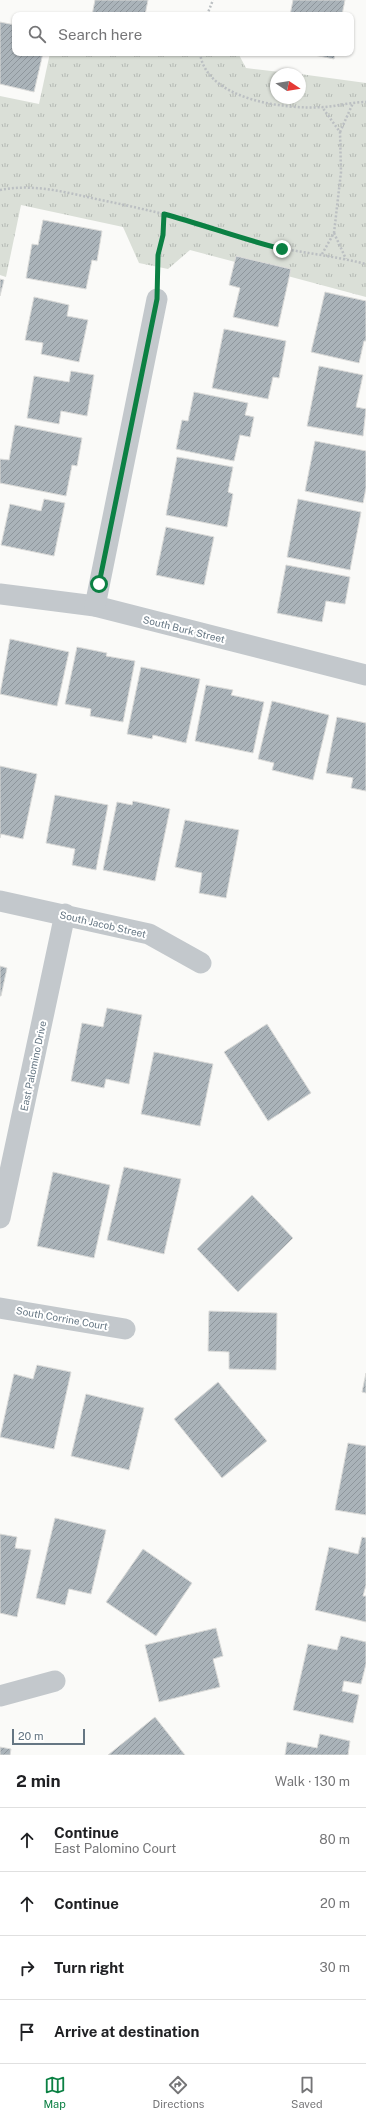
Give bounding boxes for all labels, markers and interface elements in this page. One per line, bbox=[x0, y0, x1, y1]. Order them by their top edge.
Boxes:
search box bbox=[12, 12, 354, 56]
icon: search bbox=[26, 23, 48, 45]
text: Search here bbox=[58, 26, 142, 43]
north arrow bbox=[270, 68, 306, 104]
route end bbox=[273, 240, 291, 258]
route start bbox=[90, 575, 108, 593]
street label: South Burk Street bbox=[142, 613, 226, 645]
street label: South Jacob Street bbox=[59, 908, 147, 940]
street label: East Palomino Drive bbox=[18, 1019, 49, 1112]
street label: South Corrine Court bbox=[15, 1304, 109, 1332]
scale bar bbox=[12, 1727, 85, 1746]
text: 20 m bbox=[18, 1730, 43, 1742]
text: 2 min bbox=[16, 1771, 61, 1791]
text: Walk · 130 m bbox=[275, 1774, 350, 1789]
text: Continue bbox=[54, 1824, 119, 1841]
icon: ahead bbox=[16, 1829, 38, 1851]
text: 80 m bbox=[319, 1832, 350, 1847]
text: East Palomino Court bbox=[54, 1841, 176, 1856]
icon: ahead bbox=[16, 1893, 38, 1915]
text: Continue bbox=[54, 1895, 119, 1912]
text: 20 m bbox=[320, 1896, 350, 1911]
icon: right bbox=[16, 1957, 38, 1979]
text: Turn right bbox=[54, 1959, 124, 1976]
text: 30 m bbox=[320, 1960, 350, 1975]
icon: arrive bbox=[16, 2021, 38, 2043]
text: Arrive at destination bbox=[54, 2023, 199, 2040]
tab: Map bbox=[43, 2074, 66, 2110]
tab: Directions bbox=[153, 2074, 204, 2110]
tab: Saved bbox=[291, 2074, 323, 2110]

